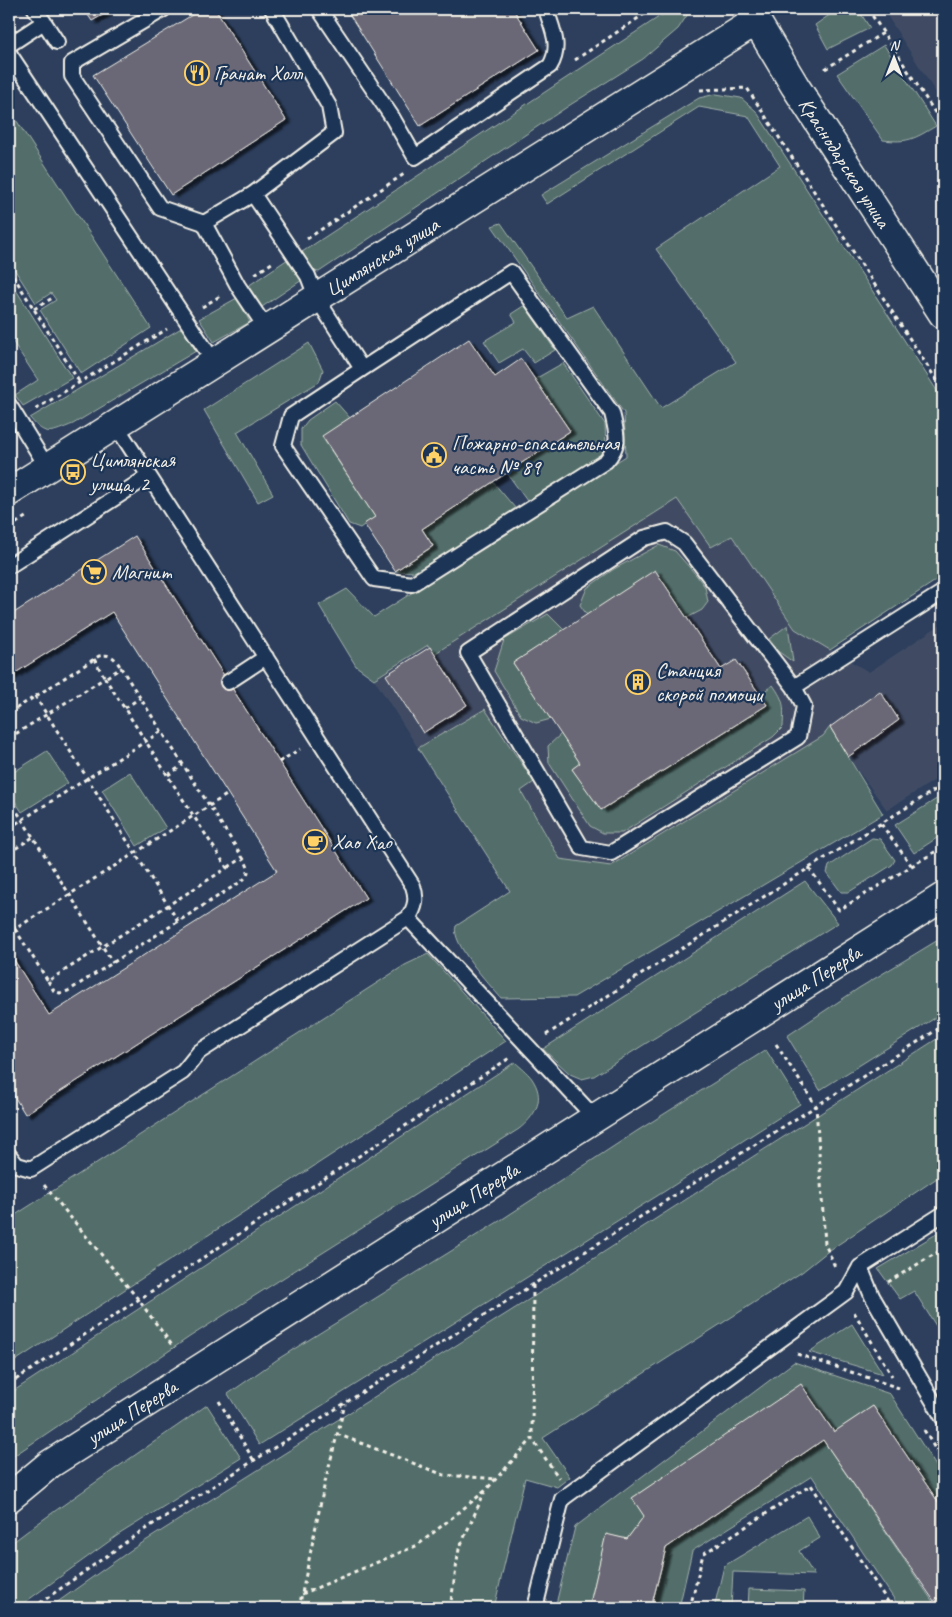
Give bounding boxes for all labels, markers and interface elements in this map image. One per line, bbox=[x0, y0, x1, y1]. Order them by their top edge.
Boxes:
north arrow bbox=[870, 32, 920, 82]
text: N bbox=[890, 37, 901, 54]
restaurant icon: Гранат Холл bbox=[184, 60, 210, 86]
place label: Гранат Холл bbox=[214, 60, 304, 86]
street label: Краснодарская улица bbox=[793, 93, 897, 234]
street label: Цимлянская улица bbox=[320, 210, 445, 302]
place label: Пожарно-спасательная часть № 89 bbox=[452, 430, 620, 480]
public building icon: Пожарно-спасательная часть № 89 bbox=[421, 442, 447, 468]
place label: Цимлянская улица, 2 bbox=[88, 447, 177, 497]
bus stop icon: Цимлянская улица, 2 bbox=[60, 459, 86, 485]
supermarket icon: Магнит bbox=[81, 559, 107, 585]
place label: Магнит bbox=[112, 559, 173, 585]
place label: Станция скорой помощи bbox=[656, 657, 765, 707]
building icon: Станция скорой помощи bbox=[625, 669, 651, 695]
cafe icon: Хао Хао bbox=[302, 829, 328, 855]
place label: Хао Хао bbox=[332, 829, 393, 855]
street label: улица Перерва bbox=[764, 938, 868, 1017]
street label: улица Перерва bbox=[422, 1155, 526, 1235]
street label: улица Перерва bbox=[80, 1372, 184, 1452]

